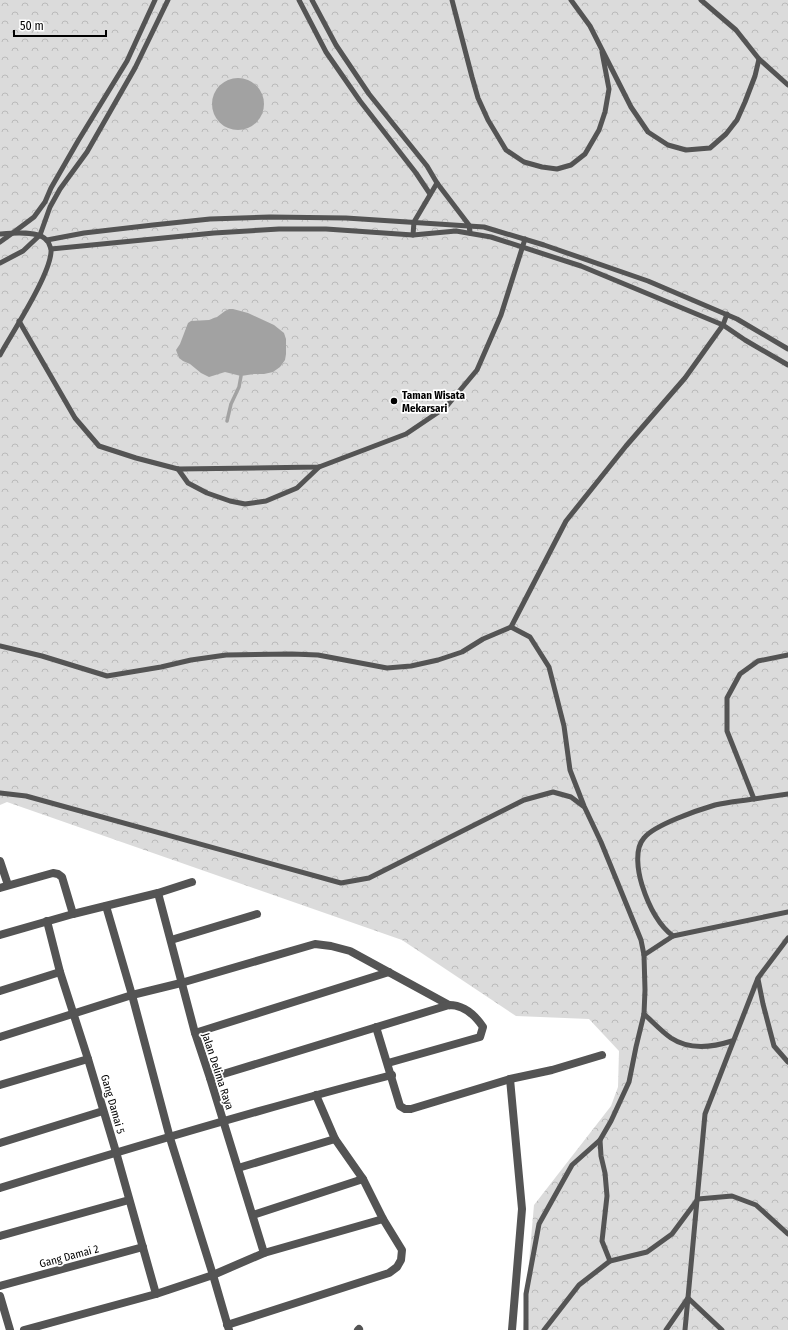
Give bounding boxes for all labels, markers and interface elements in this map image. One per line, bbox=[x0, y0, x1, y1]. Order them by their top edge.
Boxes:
scale bar bbox=[14, 12, 106, 38]
text: 50 m bbox=[20, 19, 44, 33]
place label: Taman Wisata Mekarsari bbox=[402, 389, 466, 415]
marker: Taman Wisata Mekarsari bbox=[389, 396, 399, 406]
street label: Jalan Delima Raya bbox=[199, 1031, 236, 1111]
street label: Gang Damai 5 bbox=[98, 1073, 127, 1135]
street label: Gang Damai 2 bbox=[38, 1242, 100, 1271]

